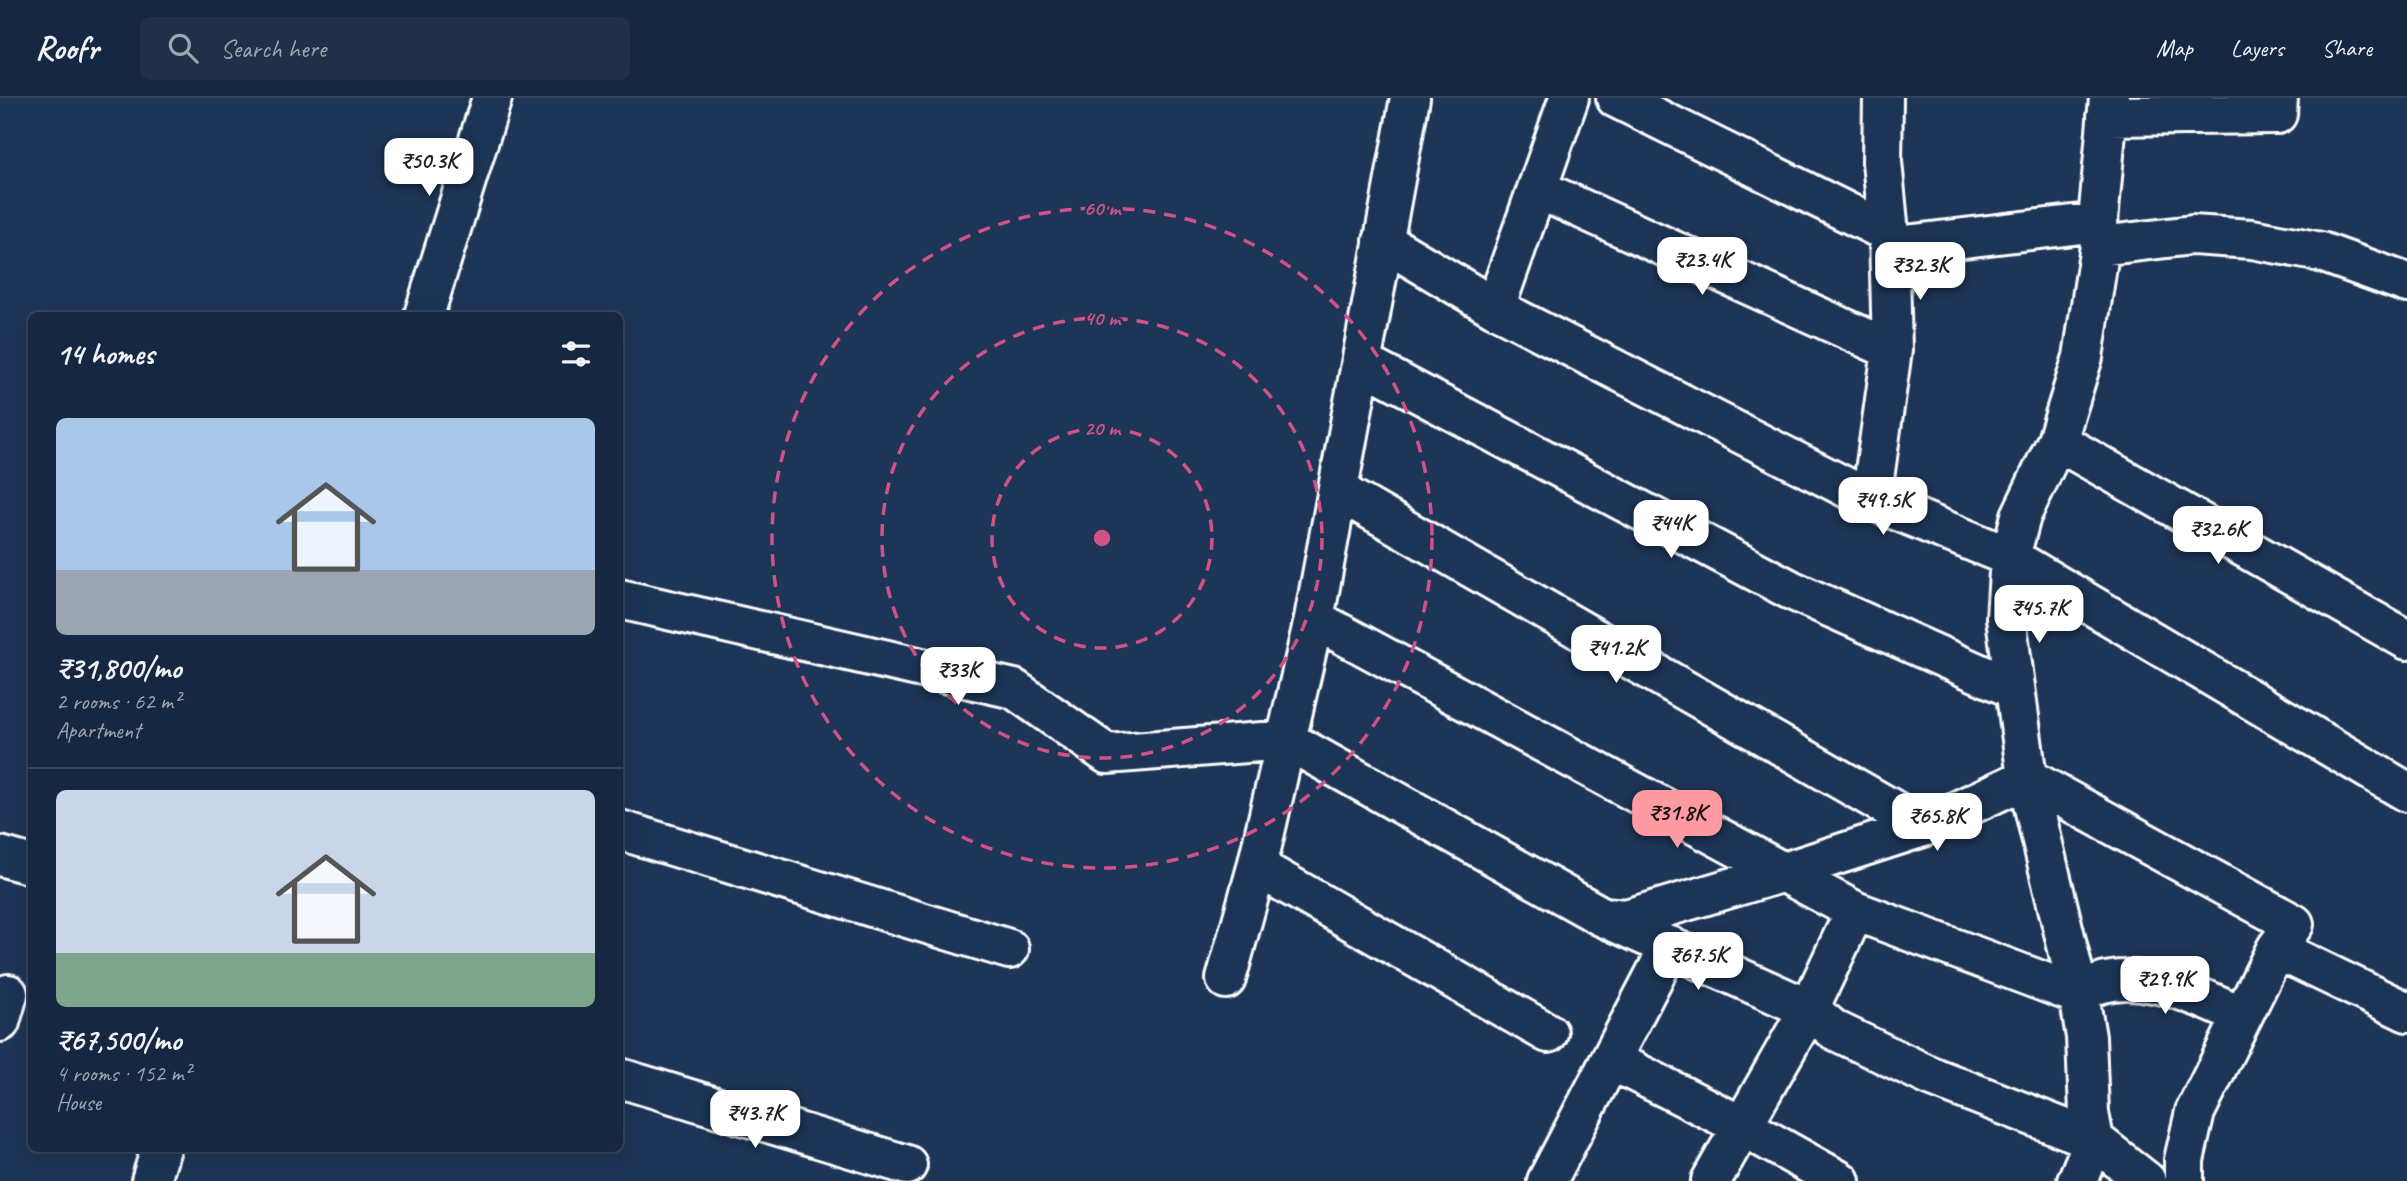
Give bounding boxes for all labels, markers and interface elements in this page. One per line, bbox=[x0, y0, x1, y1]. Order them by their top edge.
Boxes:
search box bbox=[140, 17, 630, 80]
text: Roofr bbox=[35, 27, 98, 69]
icon: search bbox=[164, 29, 202, 67]
text: Search here bbox=[220, 32, 326, 65]
text: Map bbox=[2156, 33, 2193, 63]
text: Layers bbox=[2231, 33, 2284, 63]
text: Share bbox=[2322, 33, 2372, 63]
pin: ₹50.3K bbox=[372, 139, 486, 198]
text: ₹50.3K bbox=[400, 146, 458, 175]
text: 60 m bbox=[1084, 195, 1122, 221]
pin: ₹23.4K bbox=[1645, 238, 1759, 297]
pin: ₹32.3K bbox=[1863, 242, 1977, 302]
text: ₹23.4K bbox=[1673, 245, 1731, 274]
text: ₹32.3K bbox=[1891, 250, 1949, 279]
text: 40 m bbox=[1084, 305, 1122, 331]
text: 14 homes bbox=[56, 335, 154, 373]
icon: filters bbox=[557, 335, 595, 373]
text: 20 m bbox=[1084, 415, 1122, 441]
icon: home bbox=[263, 464, 389, 590]
pin: ₹49.5K bbox=[1826, 478, 1940, 537]
text: ₹49.5K bbox=[1855, 485, 1912, 514]
pin: ₹44K bbox=[1630, 500, 1712, 560]
pin: ₹32.6K bbox=[2161, 506, 2275, 566]
text: ₹44K bbox=[1650, 508, 1692, 537]
text: ₹32.6K bbox=[2189, 514, 2247, 543]
centre of rings bbox=[1090, 526, 1114, 550]
pin: ₹45.7K bbox=[1982, 586, 2096, 645]
text: ₹45.7K bbox=[2010, 593, 2068, 622]
pin: ₹41.2K bbox=[1559, 626, 1673, 685]
text: ₹41.2K bbox=[1587, 633, 1645, 662]
pin: ₹33K bbox=[917, 648, 999, 707]
text: ₹31,800/mo bbox=[56, 649, 181, 687]
text: ₹33K bbox=[937, 655, 979, 684]
text: 2 rooms · 62 m² bbox=[56, 687, 180, 716]
text: Apartment bbox=[56, 716, 141, 745]
pin: ₹31.8K bbox=[1620, 790, 1734, 850]
pin: ₹65.8K bbox=[1880, 794, 1994, 853]
text: ₹31.8K bbox=[1648, 798, 1706, 827]
text: ₹65.8K bbox=[1908, 801, 1966, 830]
icon: home bbox=[263, 836, 389, 962]
pin: ₹67.5K bbox=[1641, 932, 1755, 992]
text: ₹67.5K bbox=[1669, 940, 1727, 969]
pin: ₹29.9K bbox=[2108, 956, 2222, 1016]
text: ₹29.9K bbox=[2136, 964, 2194, 993]
text: ₹67,500/mo bbox=[56, 1021, 181, 1059]
text: 4 rooms · 152 m² bbox=[56, 1059, 191, 1088]
text: House bbox=[56, 1088, 101, 1117]
pin: ₹43.7K bbox=[698, 1090, 812, 1150]
text: ₹43.7K bbox=[726, 1098, 784, 1127]

